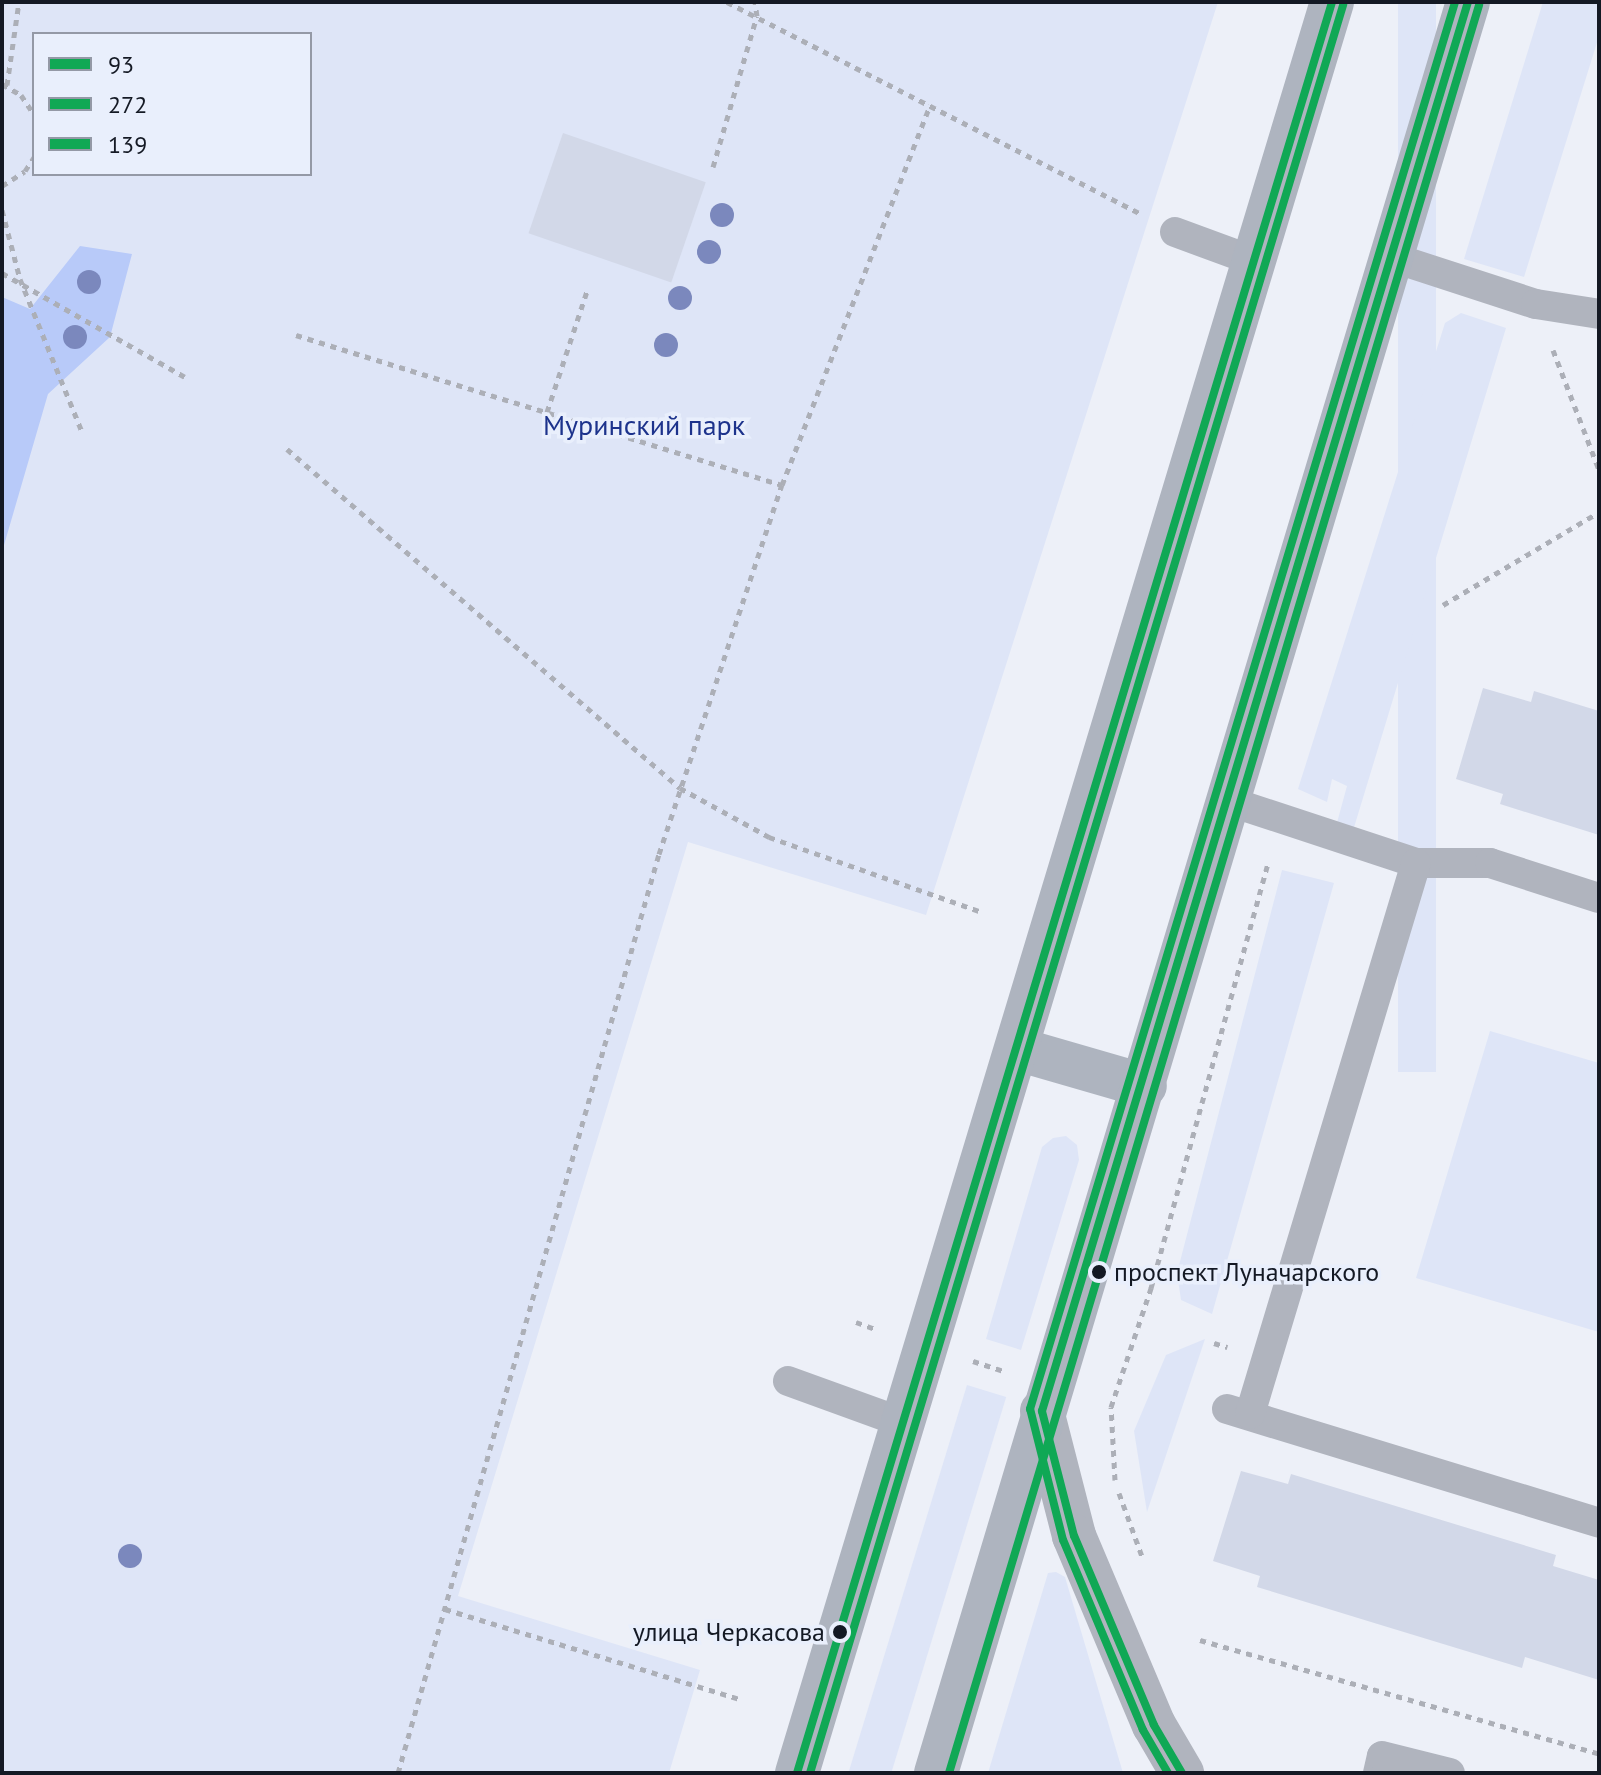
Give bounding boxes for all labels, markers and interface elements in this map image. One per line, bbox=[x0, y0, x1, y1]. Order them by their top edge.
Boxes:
legend bbox=[32, 32, 312, 176]
text: 93 bbox=[108, 49, 134, 80]
text: 272 bbox=[108, 89, 147, 120]
text: 139 bbox=[108, 129, 147, 160]
park label: Муринский парк bbox=[543, 408, 745, 442]
place label: проспект Луначарского bbox=[1114, 1256, 1380, 1288]
marker: проспект Луначарского bbox=[1091, 1264, 1107, 1280]
place label: улица Черкасова bbox=[633, 1616, 825, 1648]
marker: улица Черкасова bbox=[832, 1624, 848, 1640]

